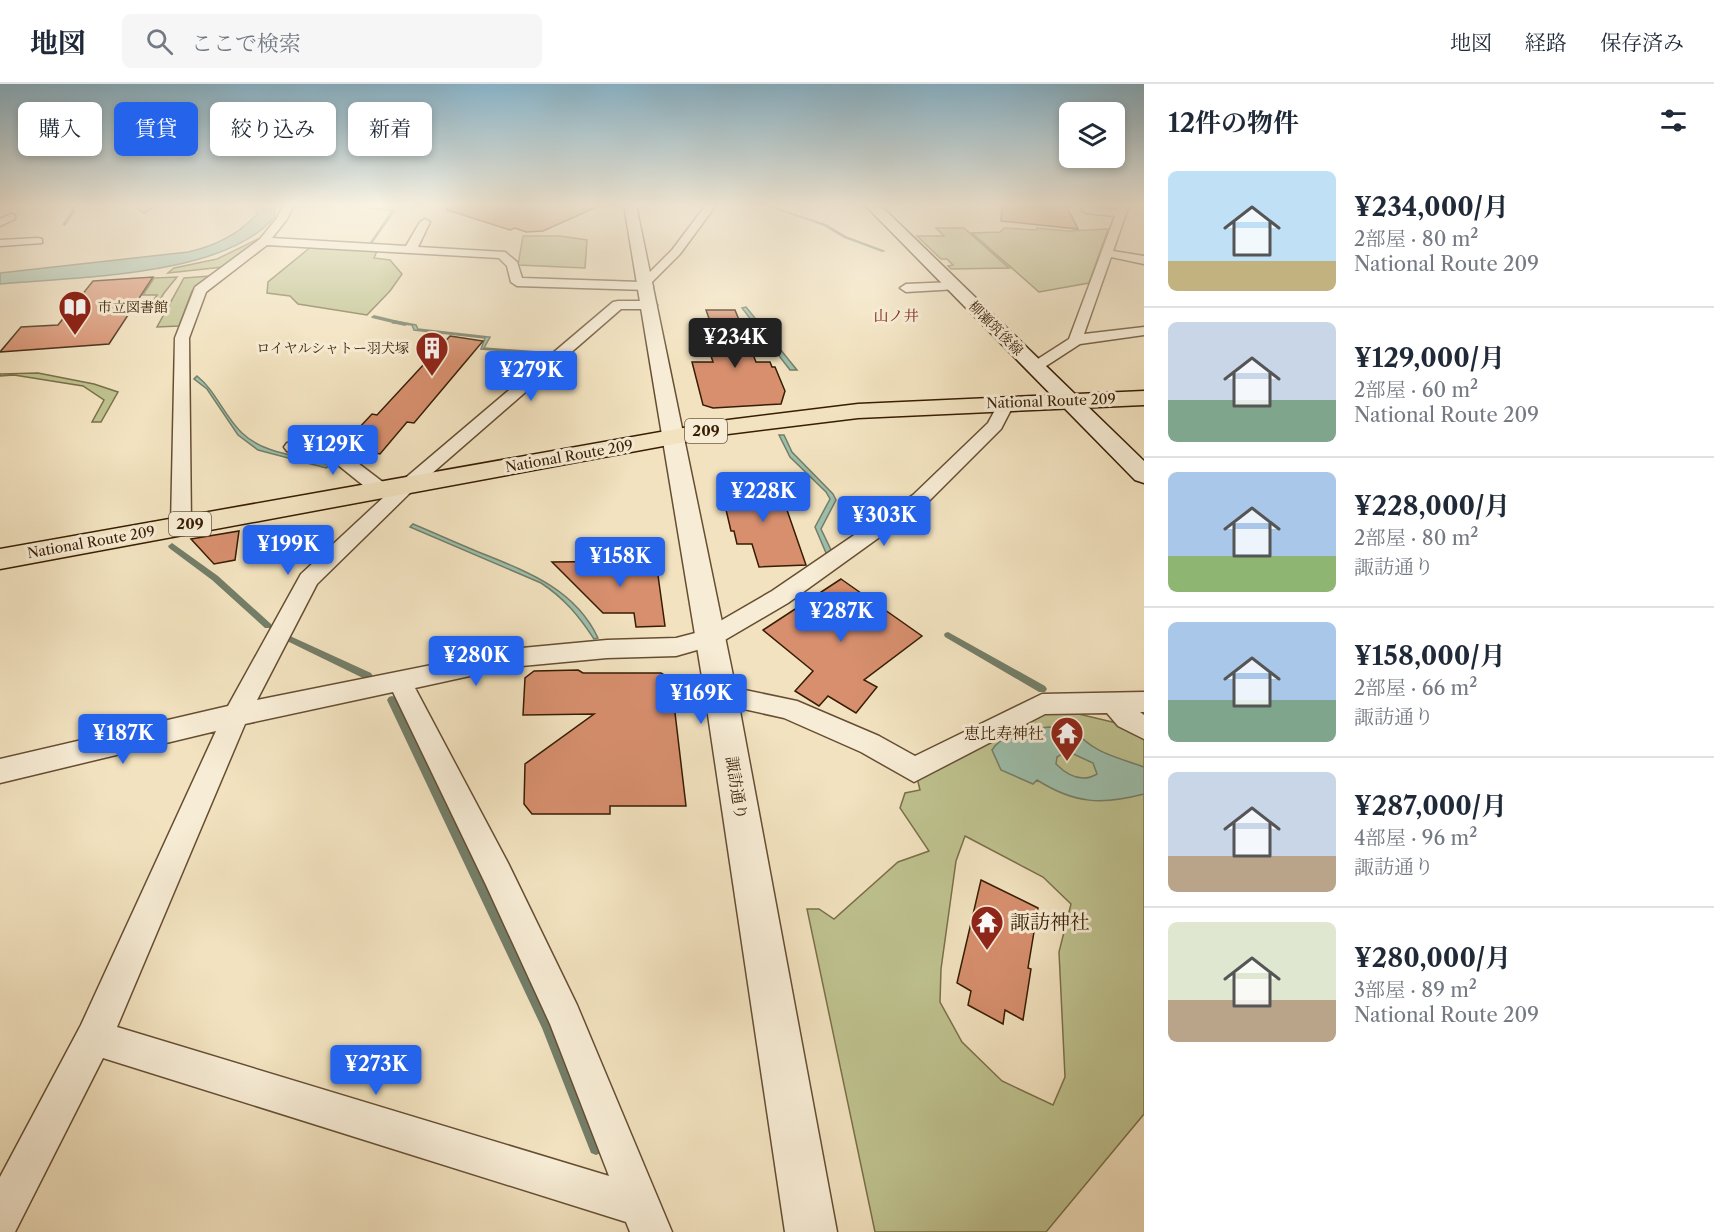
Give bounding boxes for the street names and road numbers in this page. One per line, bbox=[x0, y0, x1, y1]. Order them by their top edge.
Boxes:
street label: 柳瀬筑後線 bbox=[965, 297, 1027, 359]
street label: National Route 209 bbox=[986, 390, 1116, 412]
road number: 209 bbox=[685, 419, 727, 443]
street label: National Route 209 bbox=[504, 436, 634, 476]
road number: 209 bbox=[169, 512, 211, 536]
street label: National Route 209 bbox=[26, 522, 156, 562]
street label: 諏訪通り bbox=[722, 755, 752, 821]

